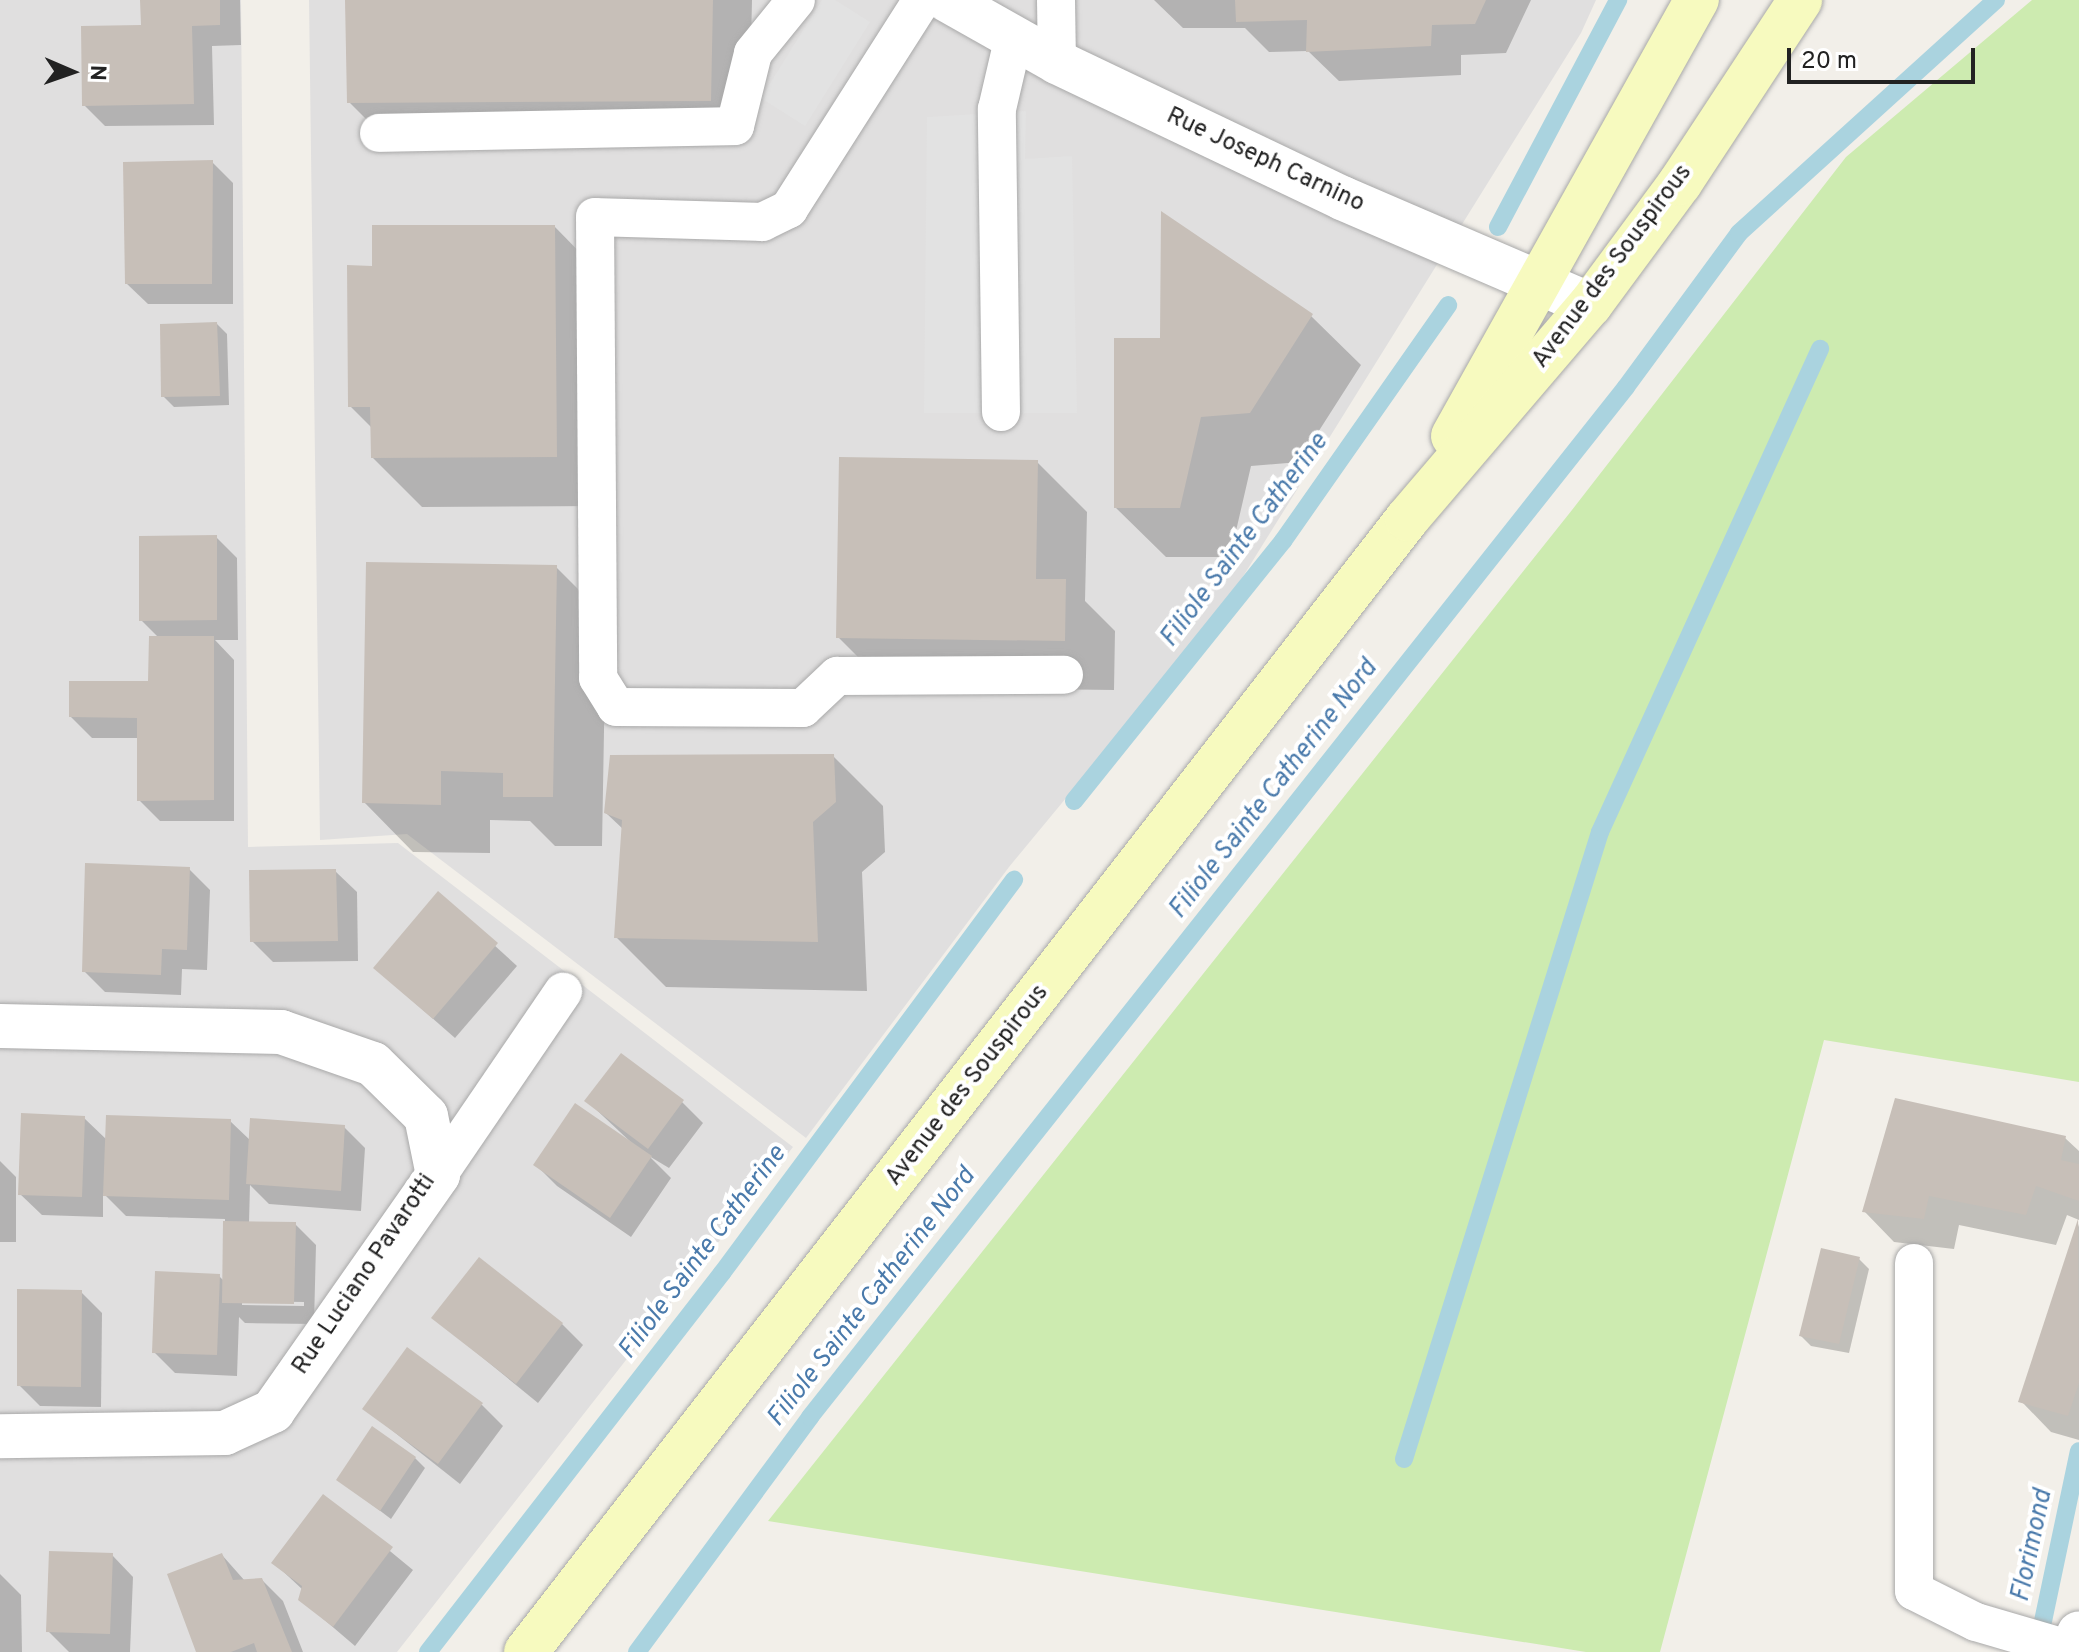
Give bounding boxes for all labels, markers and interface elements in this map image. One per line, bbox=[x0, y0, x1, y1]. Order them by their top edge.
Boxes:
north arrow bbox=[32, 32, 112, 112]
scale bar bbox=[1791, 32, 1979, 82]
text: 20 m bbox=[1801, 47, 1857, 77]
text: N bbox=[83, 64, 110, 81]
street label: Rue Joseph Carnino bbox=[1161, 102, 1369, 220]
street label: Avenue des Souspirous bbox=[1527, 159, 1699, 375]
water label: Filiole Sainte Catherine bbox=[1154, 428, 1336, 654]
water label: Filiole Sainte Catherine Nord bbox=[1163, 654, 1385, 926]
street label: Avenue des Souspirous bbox=[880, 980, 1056, 1192]
water label: Filiole Sainte Catherine bbox=[612, 1140, 794, 1366]
water label: Filiole Sainte Catherine Nord bbox=[761, 1162, 983, 1434]
street label: Rue Luciano Pavarotti bbox=[287, 1169, 443, 1381]
water label: Florimond bbox=[2006, 1487, 2060, 1605]

